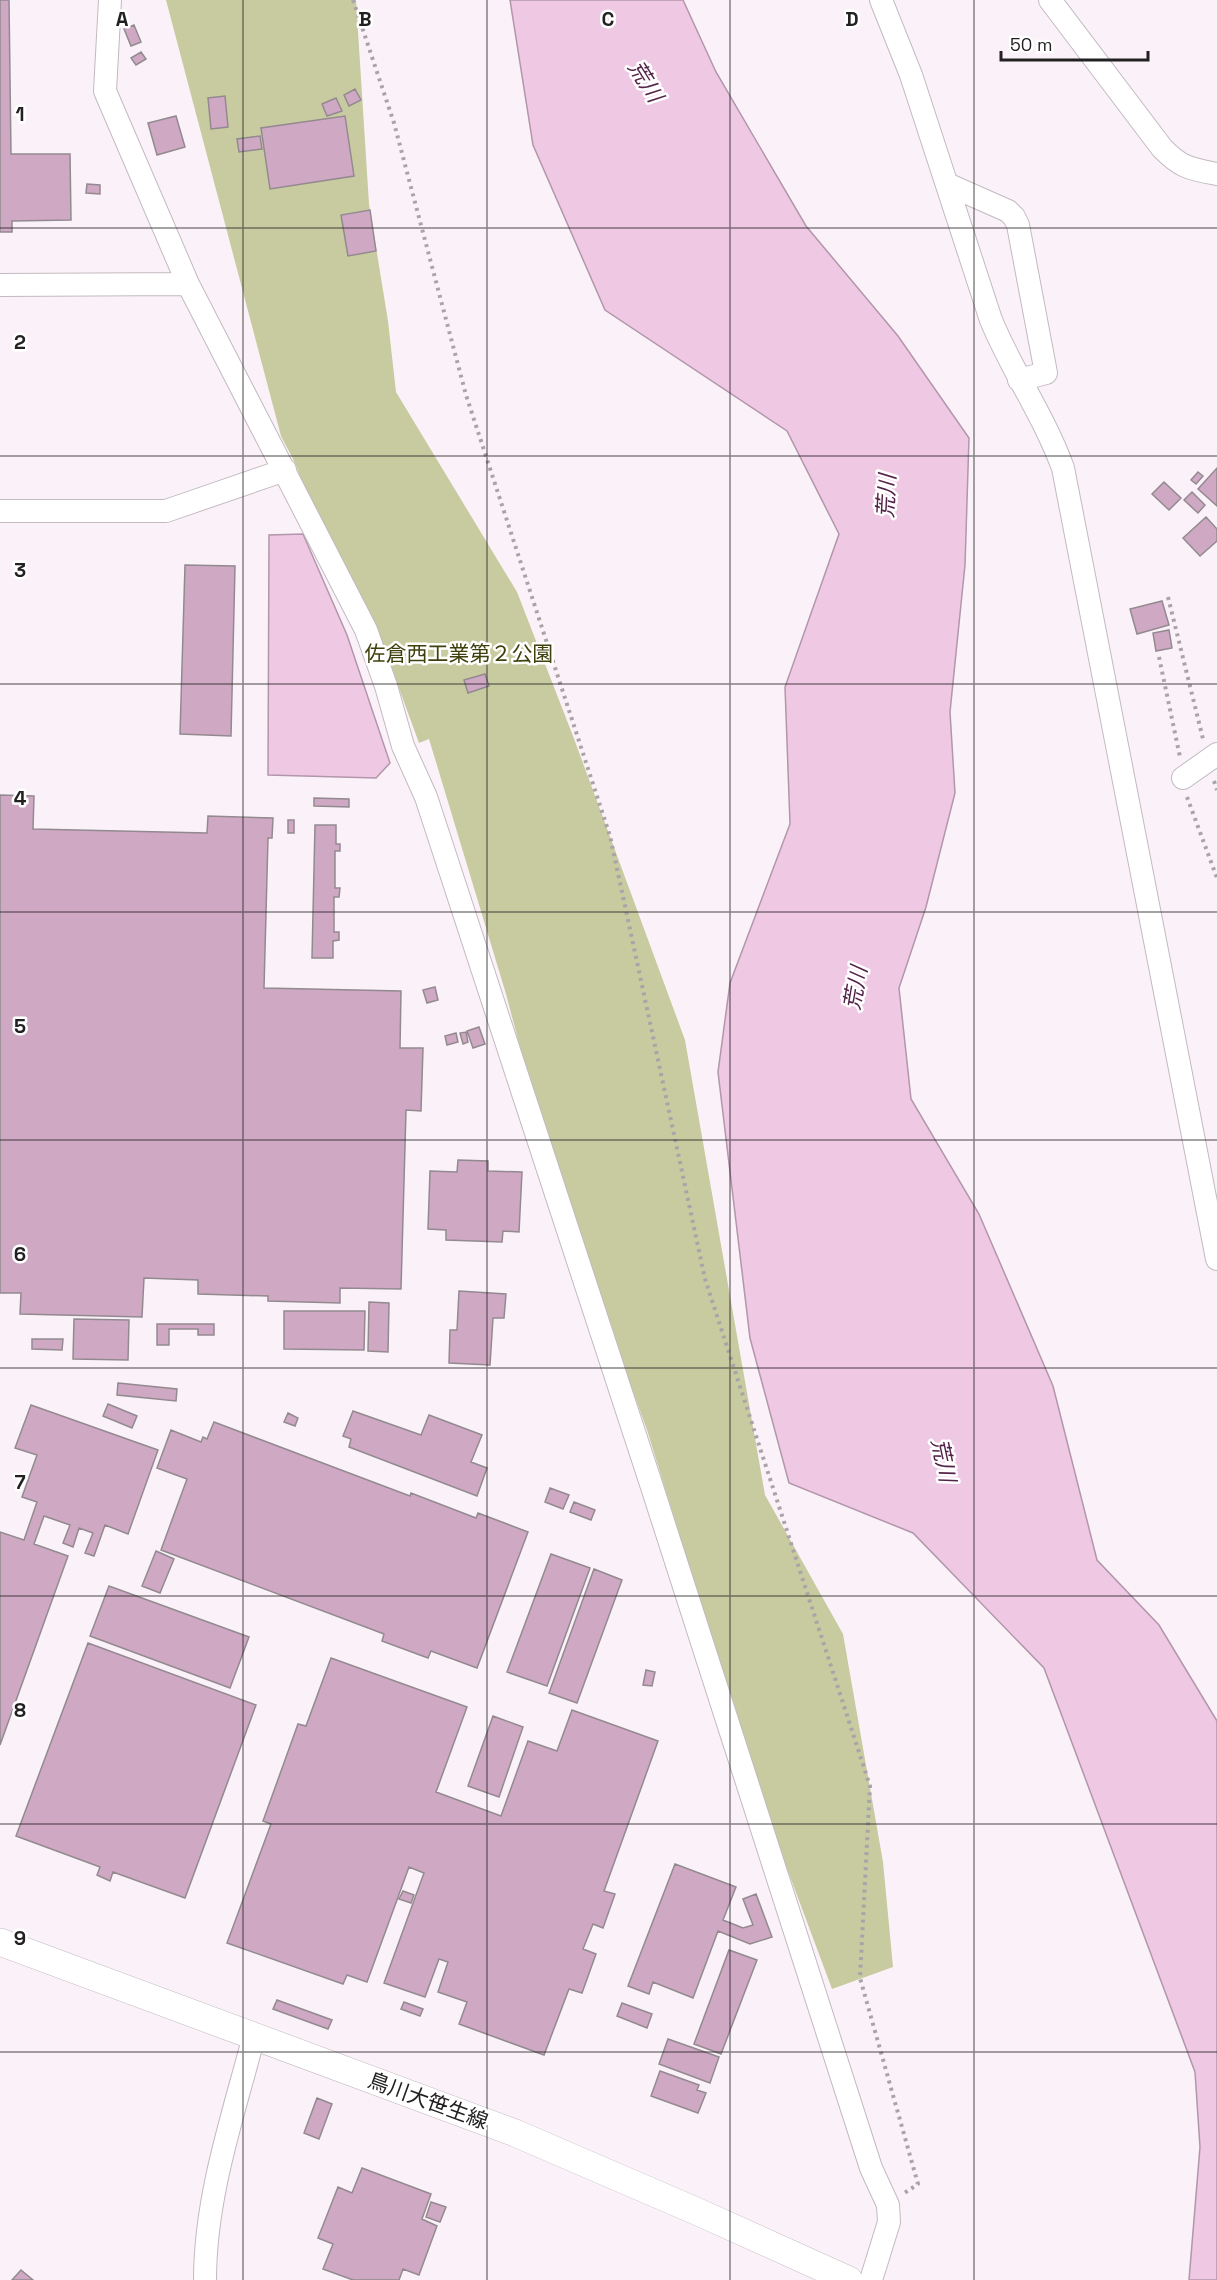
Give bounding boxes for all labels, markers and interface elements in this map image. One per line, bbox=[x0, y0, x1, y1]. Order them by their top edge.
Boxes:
text: A bbox=[116, 6, 129, 32]
text: B bbox=[358, 6, 372, 32]
text: C bbox=[602, 6, 615, 32]
text: D bbox=[845, 6, 859, 32]
scale bar bbox=[1001, 24, 1148, 62]
text: 50 m bbox=[1010, 33, 1052, 56]
water label: 荒川 bbox=[622, 55, 671, 109]
text: 1 bbox=[15, 101, 25, 127]
text: 2 bbox=[14, 329, 26, 355]
water label: 荒川 bbox=[871, 471, 901, 519]
text: 3 bbox=[14, 557, 26, 583]
park label: 佐倉西工業第２公園 bbox=[365, 640, 554, 667]
text: 4 bbox=[14, 785, 27, 811]
water label: 荒川 bbox=[837, 962, 873, 1012]
text: 5 bbox=[14, 1013, 26, 1039]
text: 6 bbox=[14, 1241, 26, 1267]
water label: 荒川 bbox=[926, 1436, 963, 1486]
text: 7 bbox=[14, 1469, 26, 1495]
text: 8 bbox=[14, 1697, 26, 1723]
text: 9 bbox=[14, 1925, 26, 1951]
street label: 鳥川大笹生線 bbox=[364, 2066, 492, 2135]

